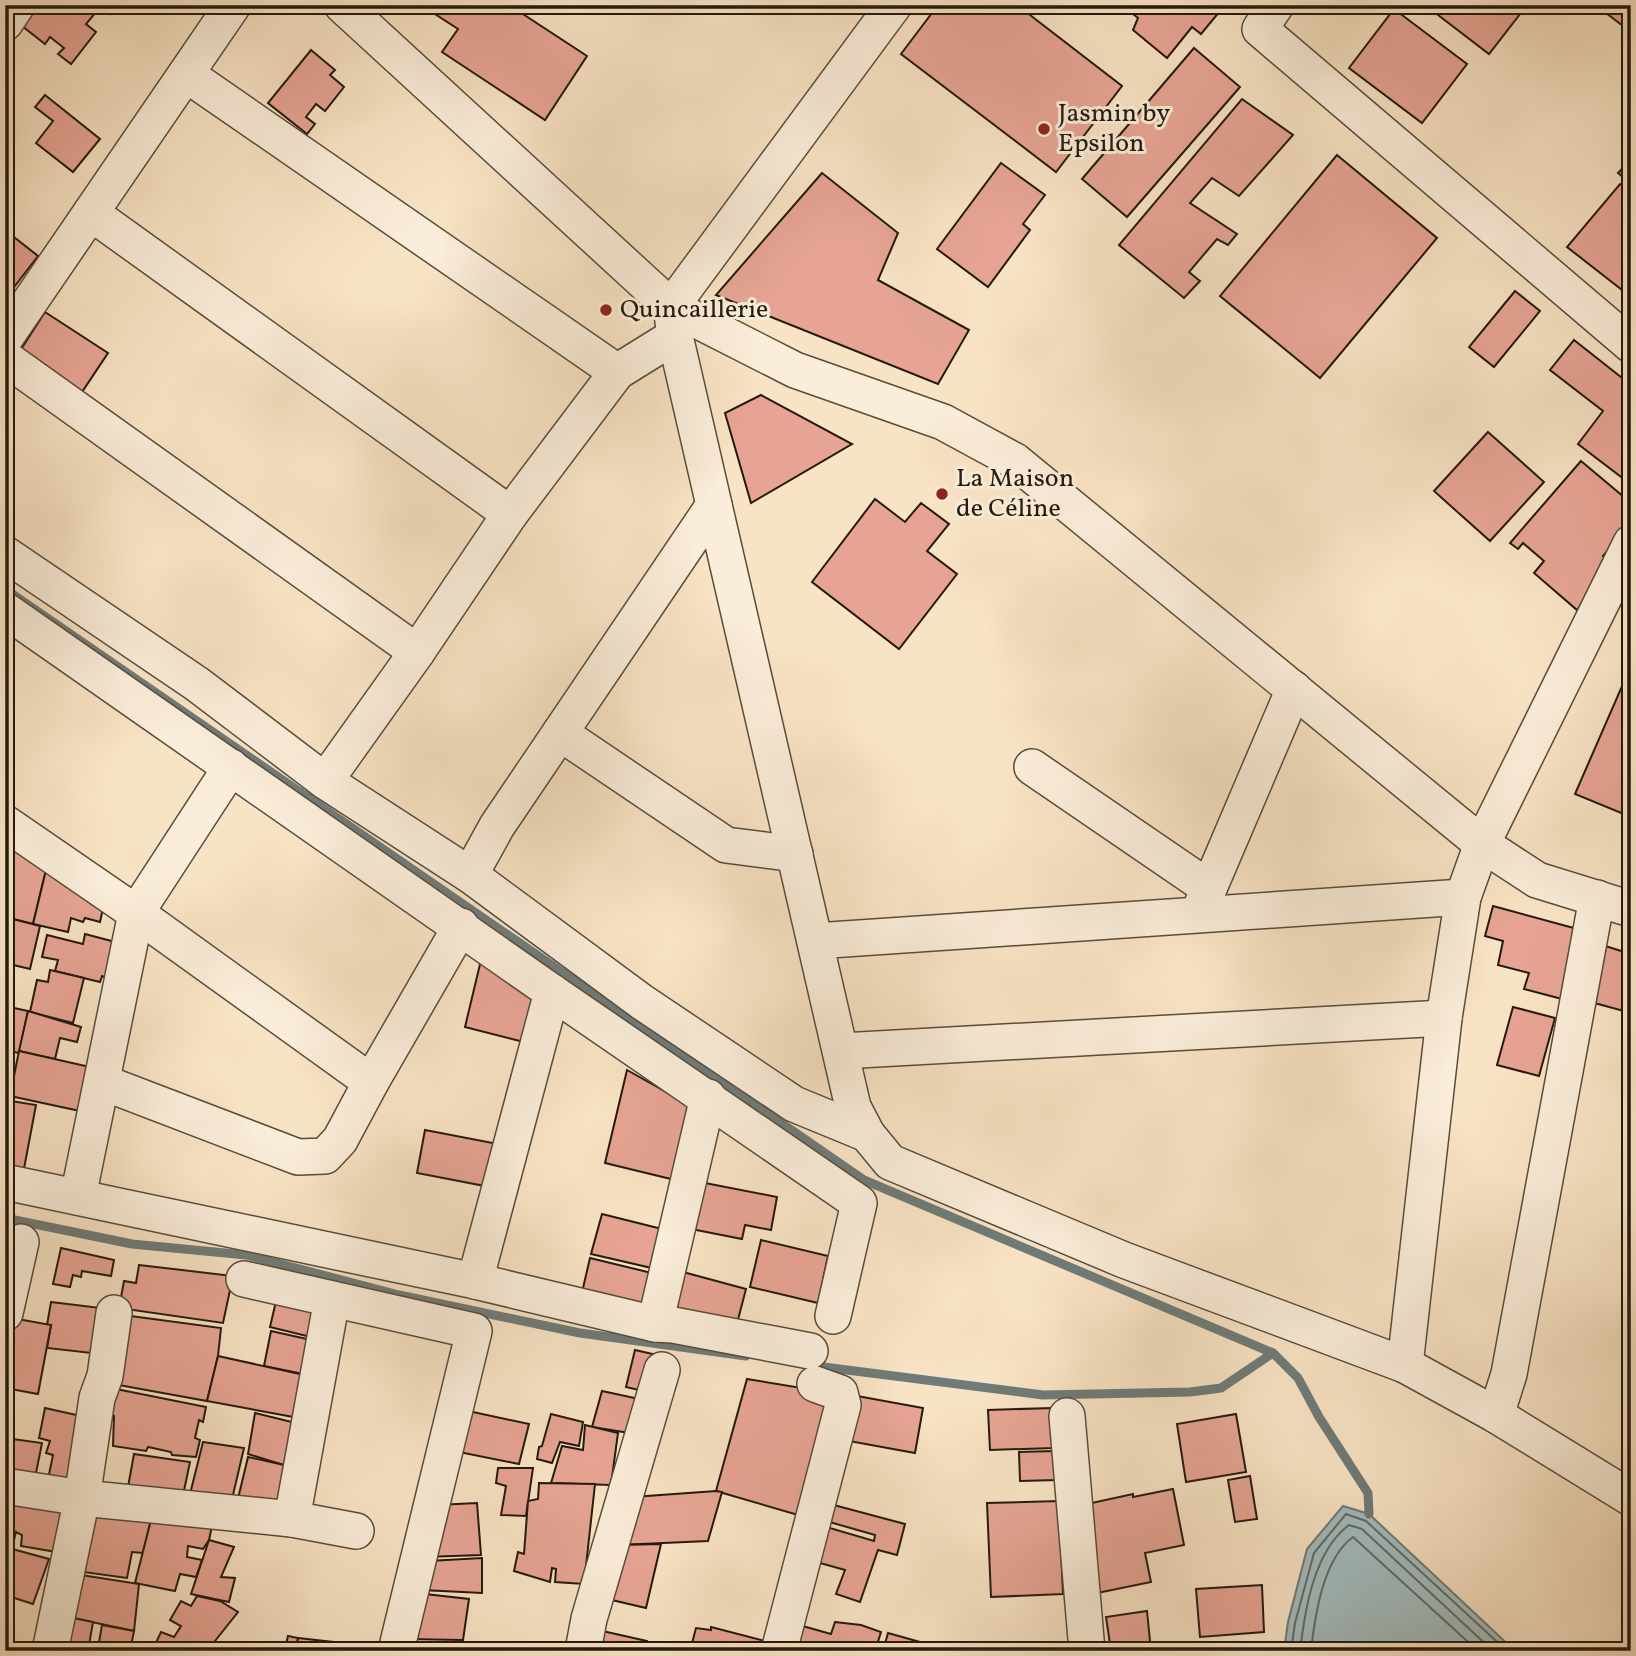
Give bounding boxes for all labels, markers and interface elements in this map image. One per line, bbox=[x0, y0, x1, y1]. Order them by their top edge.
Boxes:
place label: Jasmin by Epsilon bbox=[1058, 96, 1170, 162]
marker: Jasmin by Epsilon bbox=[1036, 121, 1052, 137]
place label: Quincaillerie bbox=[620, 292, 768, 328]
marker: Quincaillerie bbox=[598, 302, 614, 318]
place label: La Maison de Céline bbox=[956, 461, 1074, 527]
marker: La Maison de Céline bbox=[934, 486, 950, 502]

